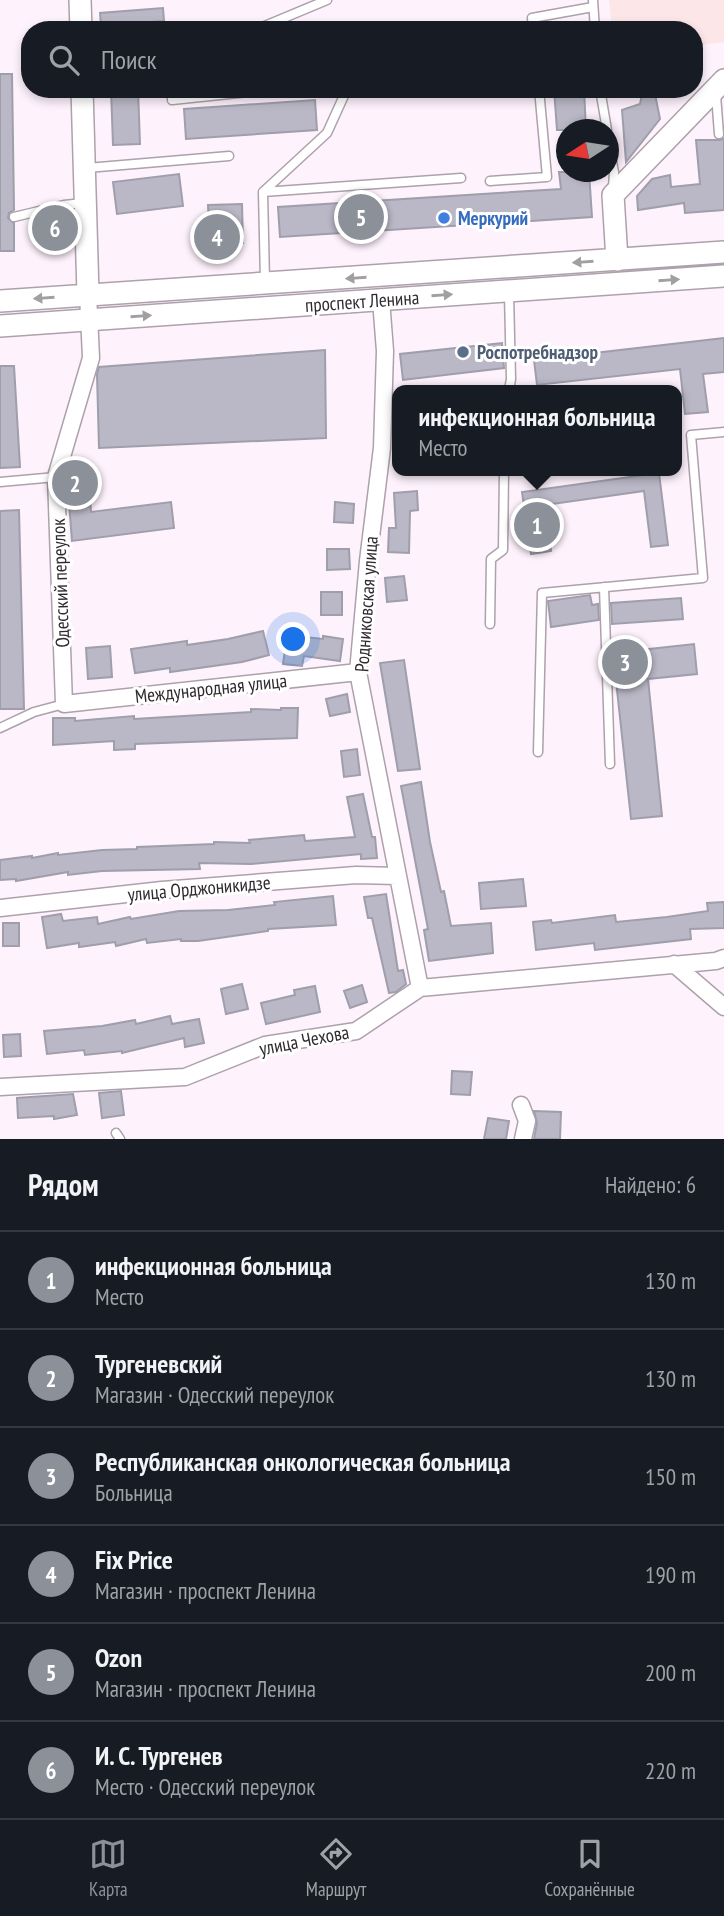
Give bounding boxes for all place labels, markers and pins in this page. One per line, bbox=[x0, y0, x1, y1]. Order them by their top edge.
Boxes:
pin: 5 bbox=[338, 191, 384, 243]
pin: 6 bbox=[32, 202, 78, 254]
place label: Меркурий bbox=[458, 206, 528, 230]
marker: Меркурий bbox=[436, 210, 452, 226]
pin: 4 bbox=[194, 211, 240, 263]
place label: Роспотребнадзор bbox=[477, 340, 598, 364]
marker: Роспотребнадзор bbox=[455, 344, 471, 360]
pin: 2 bbox=[52, 457, 98, 509]
pin: 1 bbox=[514, 499, 560, 551]
pin: 3 bbox=[602, 636, 648, 688]

